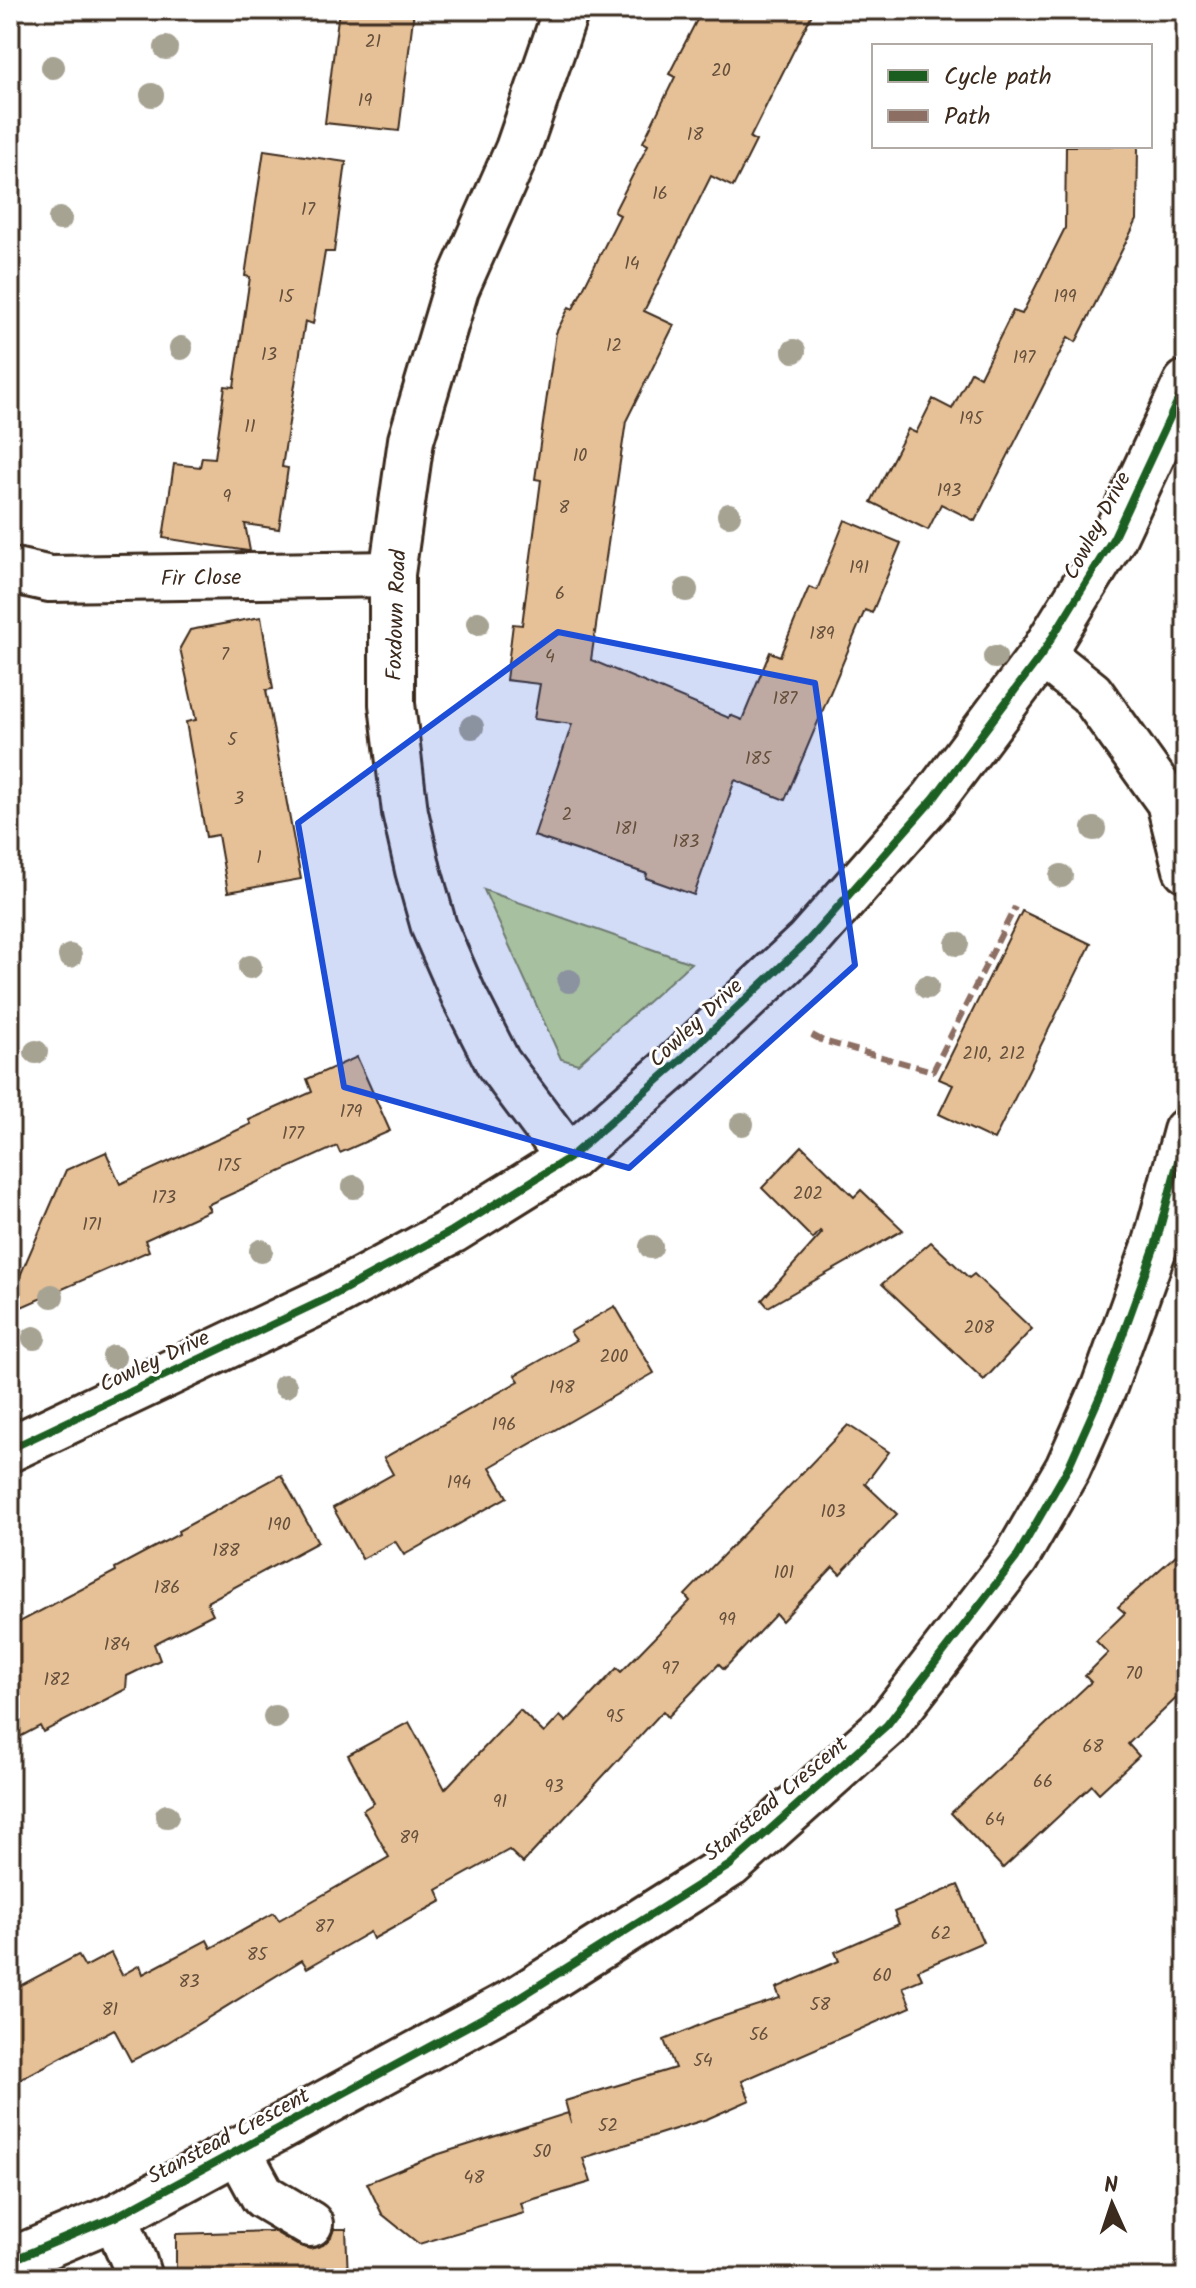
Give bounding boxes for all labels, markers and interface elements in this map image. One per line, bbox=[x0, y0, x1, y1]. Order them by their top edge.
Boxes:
house number: 21 bbox=[365, 28, 381, 57]
legend bbox=[872, 44, 1152, 148]
house number: 20 bbox=[711, 57, 731, 86]
text: Cycle path bbox=[944, 58, 1052, 97]
house number: 19 bbox=[358, 87, 372, 116]
text: Path bbox=[944, 98, 990, 137]
house number: 18 bbox=[687, 121, 703, 150]
house number: 16 bbox=[652, 180, 668, 209]
house number: 17 bbox=[301, 196, 316, 225]
house number: 14 bbox=[624, 250, 640, 279]
house number: 15 bbox=[278, 283, 295, 312]
house number: 199 bbox=[1053, 283, 1077, 312]
house number: 12 bbox=[606, 332, 622, 361]
house number: 13 bbox=[261, 341, 277, 370]
house number: 197 bbox=[1013, 344, 1036, 373]
house number: 195 bbox=[959, 405, 984, 434]
house number: 11 bbox=[244, 413, 256, 442]
house number: 10 bbox=[573, 442, 587, 471]
street label: Cowley Drive bbox=[1055, 466, 1141, 587]
house number: 193 bbox=[937, 477, 961, 506]
house number: 9 bbox=[223, 483, 232, 512]
house number: 8 bbox=[559, 494, 570, 523]
street label: Foxdown Road bbox=[378, 548, 417, 681]
house number: 191 bbox=[849, 554, 869, 583]
street label: Fir Close bbox=[160, 561, 242, 597]
house number: 6 bbox=[555, 580, 565, 609]
house number: 189 bbox=[809, 620, 835, 649]
house number: 7 bbox=[221, 641, 230, 670]
house number: 4 bbox=[545, 643, 555, 672]
house number: 187 bbox=[773, 685, 798, 714]
house number: 5 bbox=[227, 726, 238, 755]
house number: 185 bbox=[745, 745, 772, 774]
house number: 3 bbox=[234, 785, 244, 814]
house number: 2 bbox=[562, 801, 572, 830]
house number: 181 bbox=[615, 815, 637, 844]
house number: 183 bbox=[673, 828, 699, 857]
house number: 1 bbox=[256, 844, 262, 873]
street label: Cowley Drive bbox=[642, 971, 752, 1077]
house number: 210, 212 bbox=[963, 1040, 1026, 1069]
house number: 179 bbox=[340, 1098, 363, 1127]
house number: 177 bbox=[282, 1120, 305, 1149]
house number: 175 bbox=[217, 1152, 242, 1181]
house number: 202 bbox=[793, 1180, 823, 1209]
house number: 173 bbox=[152, 1184, 176, 1213]
house number: 171 bbox=[82, 1211, 102, 1240]
house number: 208 bbox=[964, 1314, 994, 1343]
street label: Cowley Drive bbox=[94, 1321, 216, 1403]
house number: 200 bbox=[600, 1343, 628, 1372]
house number: 198 bbox=[549, 1374, 575, 1403]
house number: 196 bbox=[492, 1411, 516, 1440]
house number: 194 bbox=[447, 1469, 471, 1498]
house number: 103 bbox=[821, 1498, 845, 1527]
house number: 190 bbox=[267, 1511, 291, 1540]
house number: 188 bbox=[212, 1537, 240, 1566]
house number: 101 bbox=[774, 1559, 794, 1588]
house number: 186 bbox=[154, 1574, 180, 1603]
house number: 99 bbox=[718, 1606, 736, 1635]
house number: 184 bbox=[104, 1631, 130, 1660]
house number: 97 bbox=[661, 1655, 679, 1684]
house number: 70 bbox=[1125, 1660, 1143, 1689]
house number: 182 bbox=[44, 1666, 70, 1695]
house number: 95 bbox=[606, 1703, 626, 1732]
street label: Stanstead Crescent bbox=[696, 1728, 857, 1871]
house number: 68 bbox=[1083, 1733, 1104, 1762]
house number: 66 bbox=[1033, 1768, 1053, 1797]
house number: 93 bbox=[544, 1773, 564, 1802]
house number: 91 bbox=[493, 1788, 507, 1817]
house number: 64 bbox=[985, 1806, 1005, 1835]
house number: 89 bbox=[399, 1824, 419, 1853]
house number: 87 bbox=[314, 1913, 334, 1942]
house number: 62 bbox=[931, 1920, 951, 1949]
house number: 85 bbox=[247, 1941, 269, 1970]
house number: 60 bbox=[872, 1962, 892, 1991]
house number: 83 bbox=[178, 1968, 200, 1997]
house number: 58 bbox=[810, 1991, 830, 2020]
house number: 81 bbox=[102, 1996, 118, 2025]
house number: 56 bbox=[749, 2021, 769, 2050]
house number: 54 bbox=[693, 2047, 713, 2076]
street label: Stanstead Crescent bbox=[142, 2079, 317, 2195]
house number: 52 bbox=[598, 2112, 618, 2141]
house number: 50 bbox=[533, 2138, 551, 2167]
house number: 48 bbox=[464, 2164, 485, 2193]
north arrow bbox=[1072, 2164, 1152, 2244]
text: N bbox=[1103, 2169, 1119, 2204]

